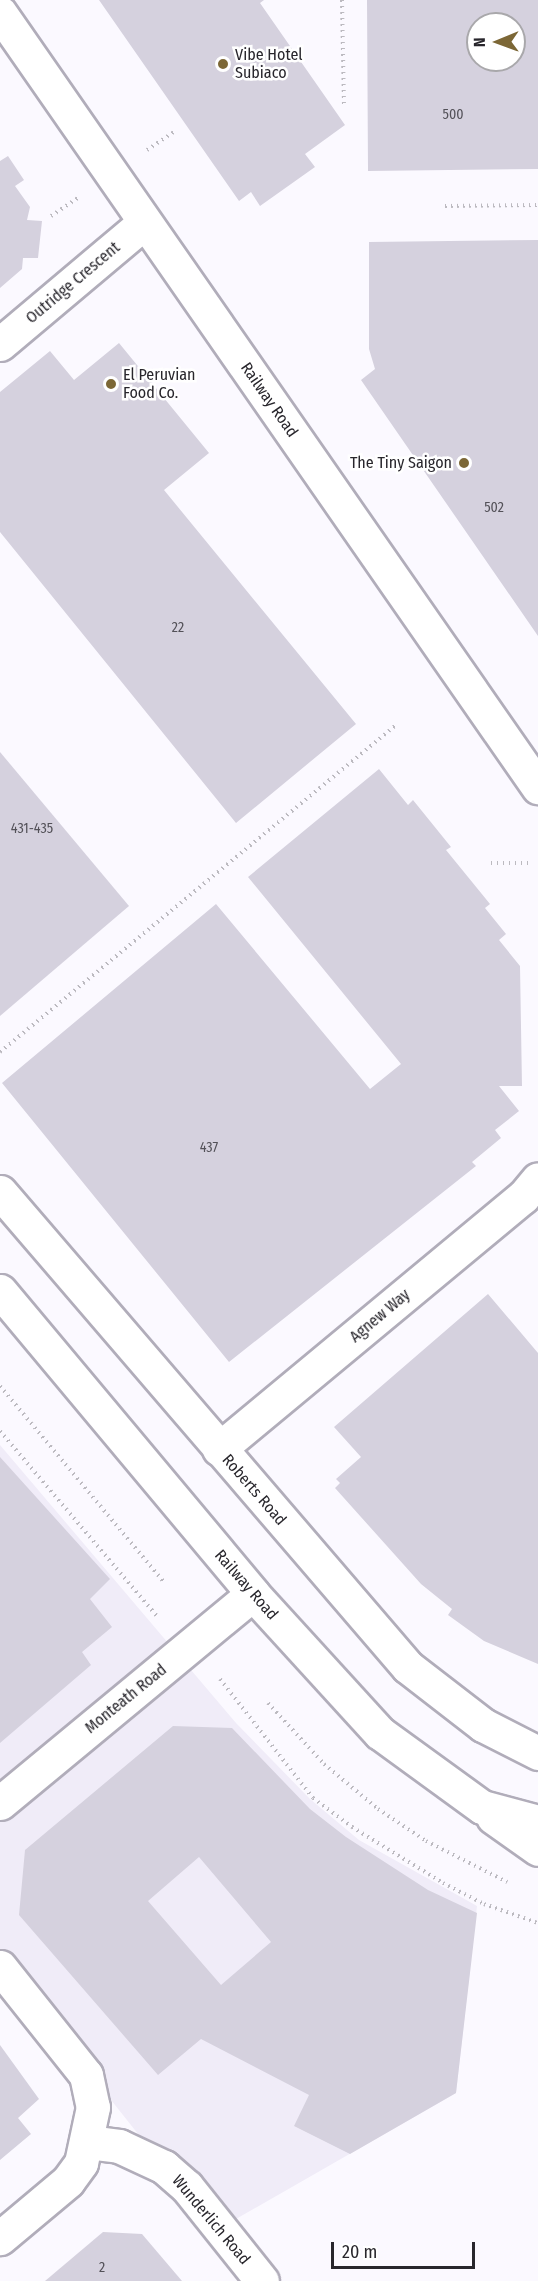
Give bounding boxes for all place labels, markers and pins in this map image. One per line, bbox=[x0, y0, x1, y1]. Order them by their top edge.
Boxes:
place label: Vibe Hotel Subiaco bbox=[235, 45, 303, 83]
marker: Vibe Hotel Subiaco bbox=[216, 57, 230, 71]
place label: El Peruvian Food Co. bbox=[123, 365, 196, 403]
marker: El Peruvian Food Co. bbox=[104, 377, 118, 391]
place label: The Tiny Saigon bbox=[350, 453, 452, 473]
marker: The Tiny Saigon bbox=[457, 456, 471, 470]

